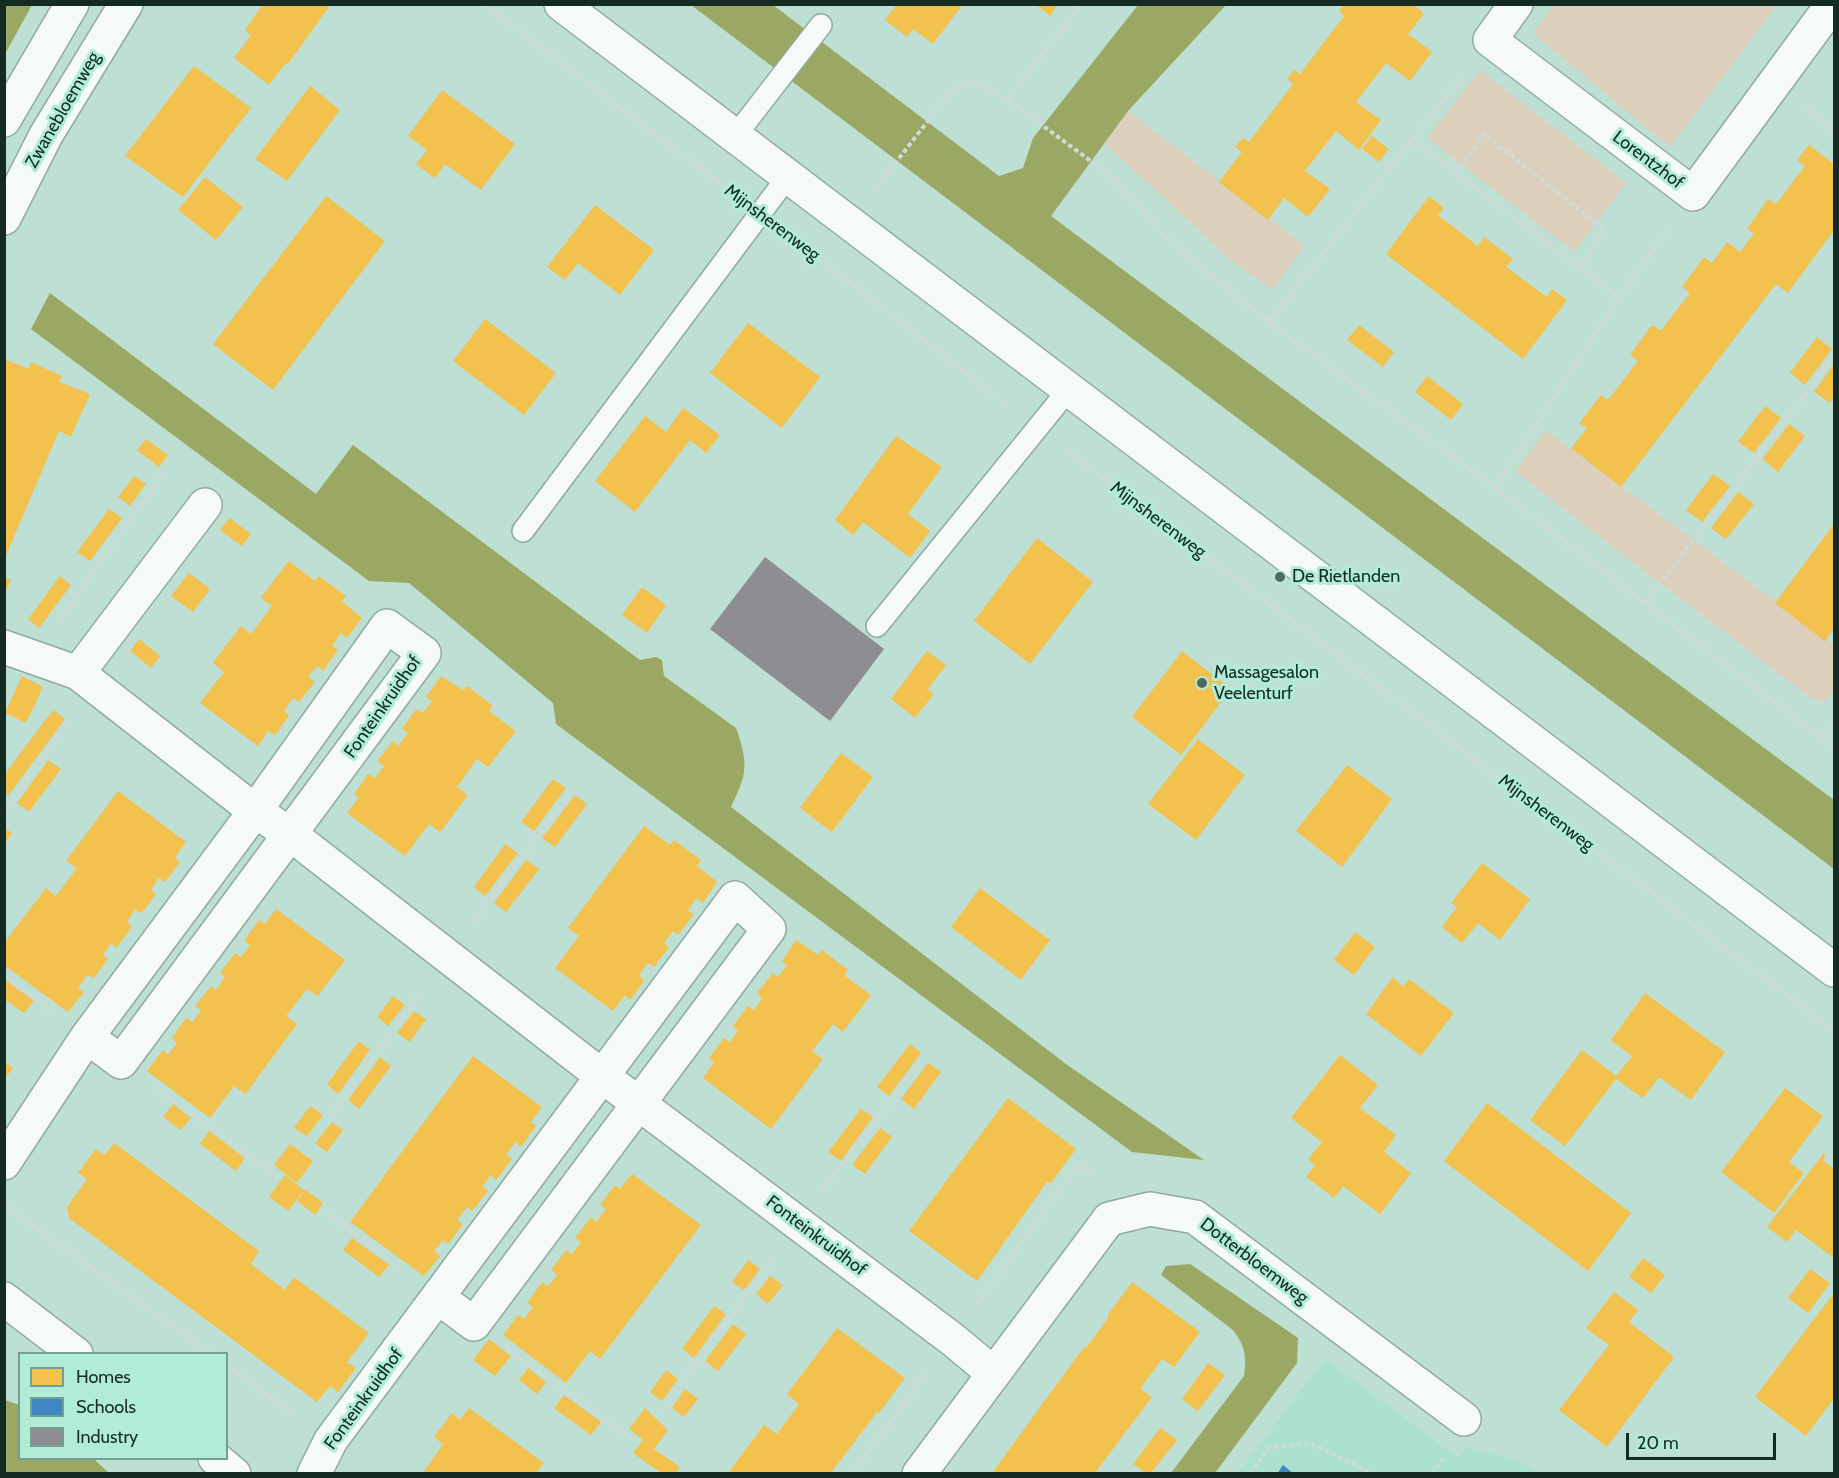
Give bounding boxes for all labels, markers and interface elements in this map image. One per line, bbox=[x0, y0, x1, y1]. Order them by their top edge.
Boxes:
street label: Zwanebloemweg bbox=[21, 48, 105, 172]
street label: Lorentzhof bbox=[1608, 126, 1688, 194]
street label: Mijnsherenweg bbox=[720, 180, 824, 266]
street label: Mijnsherenweg bbox=[1106, 477, 1210, 563]
place label: De Rietlanden bbox=[1292, 566, 1400, 588]
marker: De Rietlanden bbox=[1273, 570, 1287, 584]
street label: Fonteinkruidhof bbox=[340, 652, 426, 762]
place label: Massagesalon Veelenturf bbox=[1214, 662, 1319, 704]
marker: Massagesalon Veelenturf bbox=[1195, 676, 1209, 690]
street label: Mijnsherenweg bbox=[1494, 770, 1598, 856]
street label: Fonteinkruidhof bbox=[762, 1191, 870, 1281]
street label: Dotterbloemweg bbox=[1196, 1213, 1312, 1309]
street label: Fonteinkruidhof bbox=[320, 1344, 408, 1454]
legend bbox=[18, 1352, 228, 1460]
text: Homes bbox=[76, 1366, 131, 1388]
text: Schools bbox=[76, 1396, 136, 1418]
scale bar bbox=[1629, 1421, 1779, 1459]
text: Industry bbox=[76, 1426, 138, 1448]
text: 20 m bbox=[1637, 1432, 1679, 1454]

